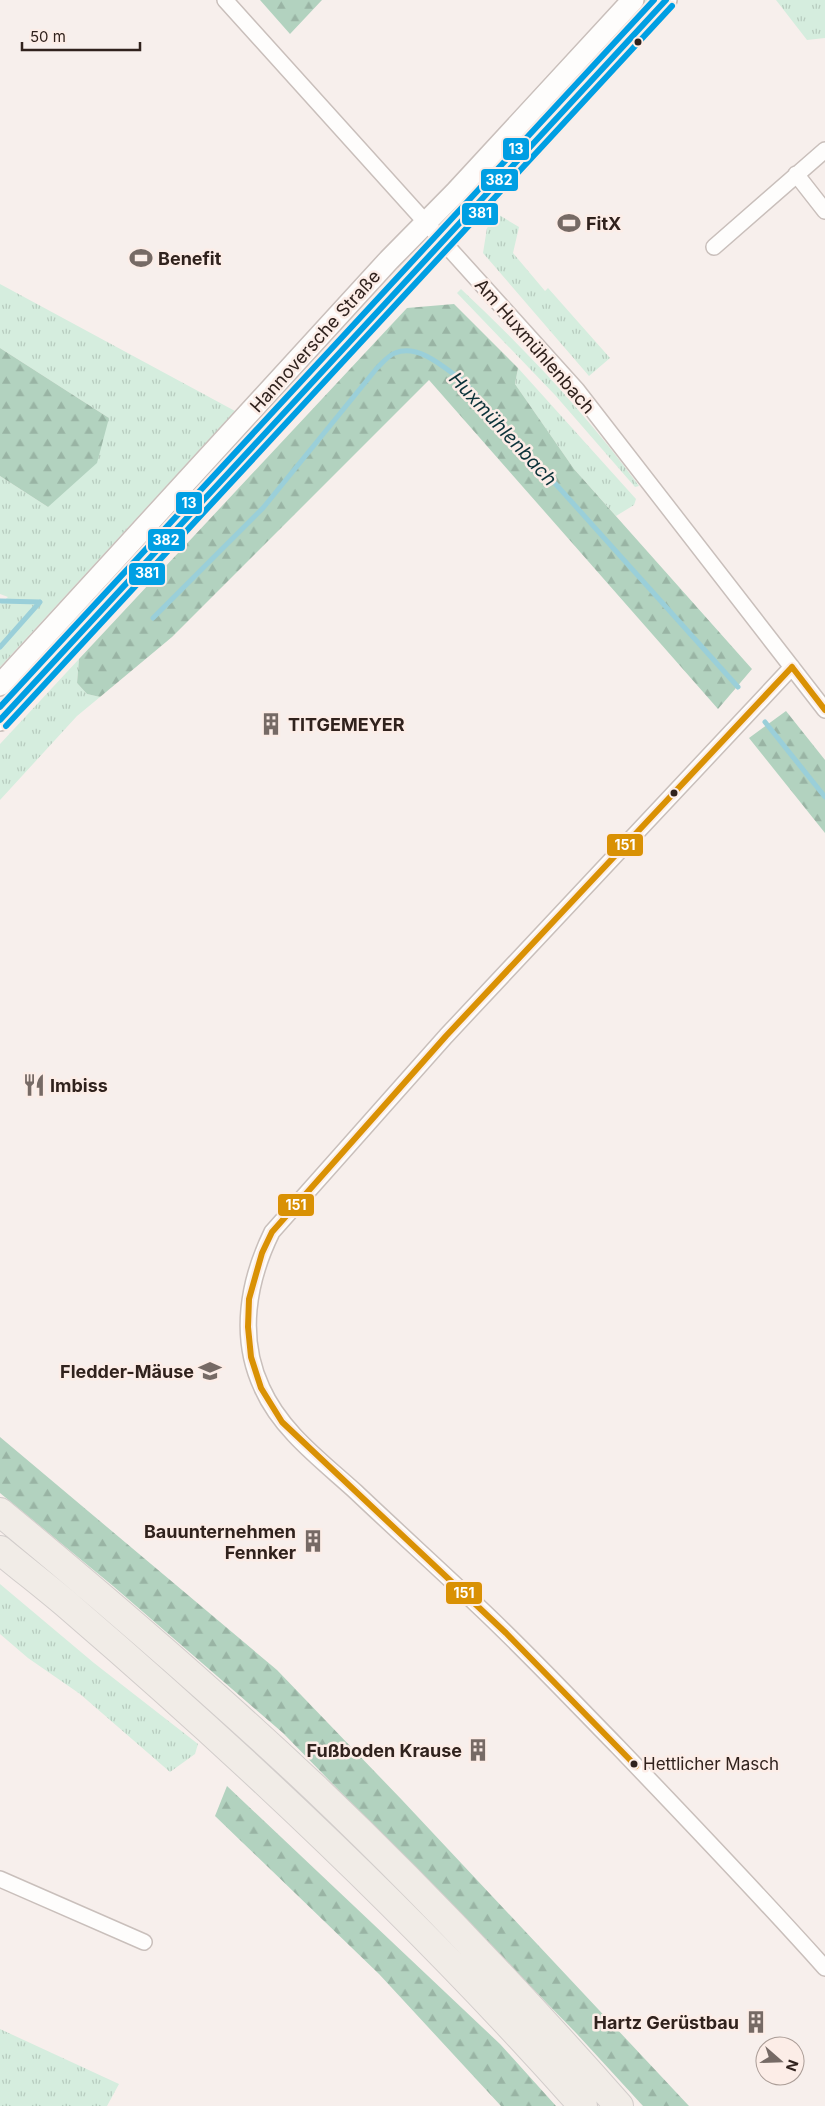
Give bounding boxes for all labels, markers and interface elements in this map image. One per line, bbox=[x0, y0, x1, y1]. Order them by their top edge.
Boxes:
scale bar bbox=[22, 20, 140, 52]
text: 50 m bbox=[30, 27, 66, 46]
unlabelled marker bbox=[633, 37, 643, 47]
line badge: 13 bbox=[502, 137, 530, 161]
text: 13 bbox=[508, 140, 524, 157]
line badge: 382 bbox=[480, 168, 519, 192]
text: 382 bbox=[486, 171, 513, 188]
line badge: 381 bbox=[461, 202, 499, 226]
text: 381 bbox=[468, 204, 492, 221]
sports icon: FitX bbox=[556, 210, 582, 236]
place label: FitX bbox=[586, 213, 621, 234]
sports icon: Benefit bbox=[128, 245, 154, 271]
place label: Benefit bbox=[158, 248, 222, 269]
street label: Hannoversche Straße bbox=[246, 266, 384, 416]
street label: Am Huxmühlenbach bbox=[471, 274, 599, 418]
water label: Huxmühlenbach bbox=[444, 367, 562, 491]
line badge: 13 bbox=[175, 491, 203, 515]
text: 13 bbox=[181, 494, 197, 511]
line badge: 382 bbox=[147, 528, 186, 552]
text: 382 bbox=[153, 531, 180, 548]
line badge: 381 bbox=[128, 562, 166, 586]
text: 381 bbox=[135, 564, 159, 581]
building icon: TITGEMEYER bbox=[258, 711, 284, 737]
place label: TITGEMEYER bbox=[288, 714, 405, 735]
unlabelled marker bbox=[669, 788, 679, 798]
line badge: 151 bbox=[606, 833, 644, 857]
text: 151 bbox=[614, 836, 636, 853]
restaurant icon: Imbiss bbox=[21, 1072, 47, 1098]
place label: Imbiss bbox=[50, 1075, 108, 1096]
line badge: 151 bbox=[277, 1193, 315, 1217]
text: 151 bbox=[285, 1196, 307, 1213]
school or university icon: Fledder-Mäuse bbox=[197, 1358, 223, 1384]
place label: Fledder-Mäuse bbox=[60, 1361, 194, 1382]
place label: Bauunternehmen Fennker bbox=[144, 1521, 296, 1563]
building icon: Bauunternehmen Fennker bbox=[300, 1528, 326, 1554]
line badge: 151 bbox=[445, 1581, 483, 1605]
text: 151 bbox=[453, 1584, 475, 1601]
building icon: Fußboden Krause bbox=[465, 1737, 491, 1763]
place label: Fußboden Krause bbox=[307, 1740, 462, 1761]
place label: Hettlicher Masch bbox=[643, 1754, 779, 1774]
marker: Hettlicher Masch bbox=[629, 1759, 639, 1769]
building icon: Hartz Gerüstbau bbox=[743, 2009, 769, 2035]
place label: Hartz Gerüstbau bbox=[594, 2012, 739, 2033]
north arrow bbox=[755, 2036, 805, 2086]
text: N bbox=[783, 2058, 802, 2074]

